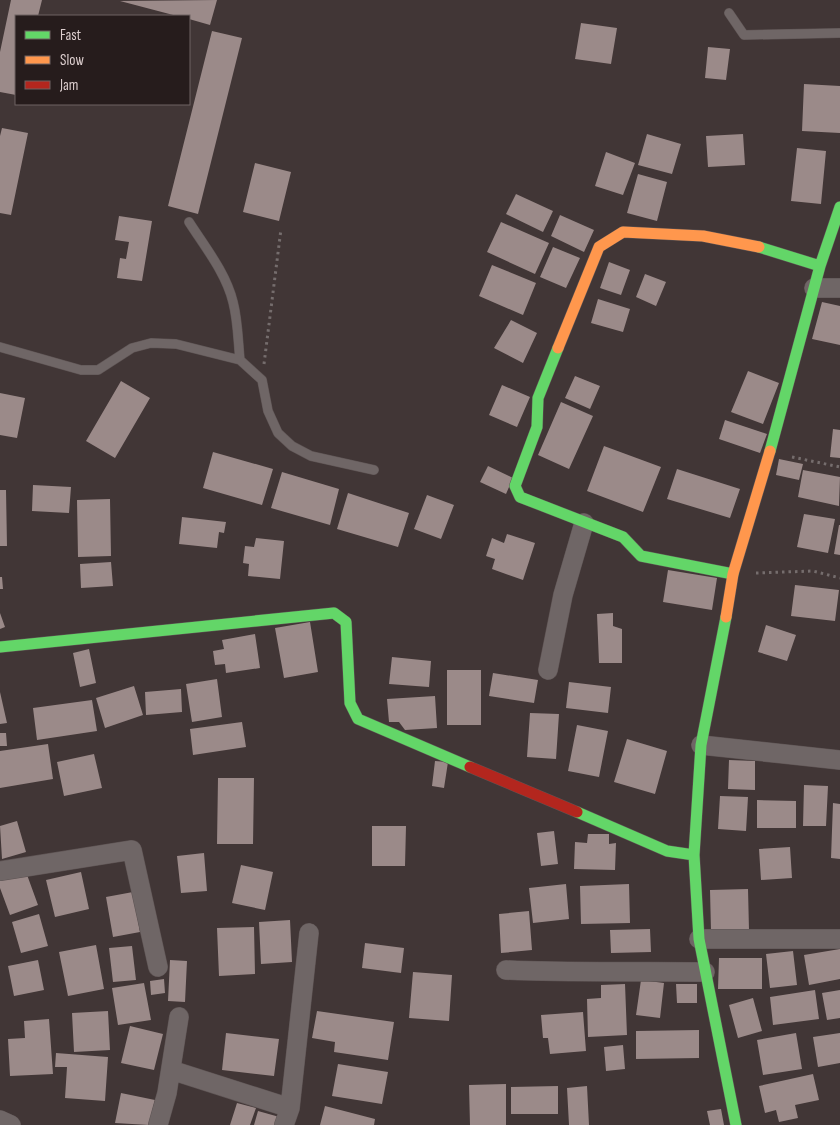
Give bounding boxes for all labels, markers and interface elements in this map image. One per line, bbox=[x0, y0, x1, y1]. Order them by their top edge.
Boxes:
legend bbox=[15, 15, 190, 105]
text: Fast bbox=[60, 26, 82, 45]
text: Slow bbox=[60, 51, 84, 70]
text: Jam bbox=[59, 76, 78, 95]

